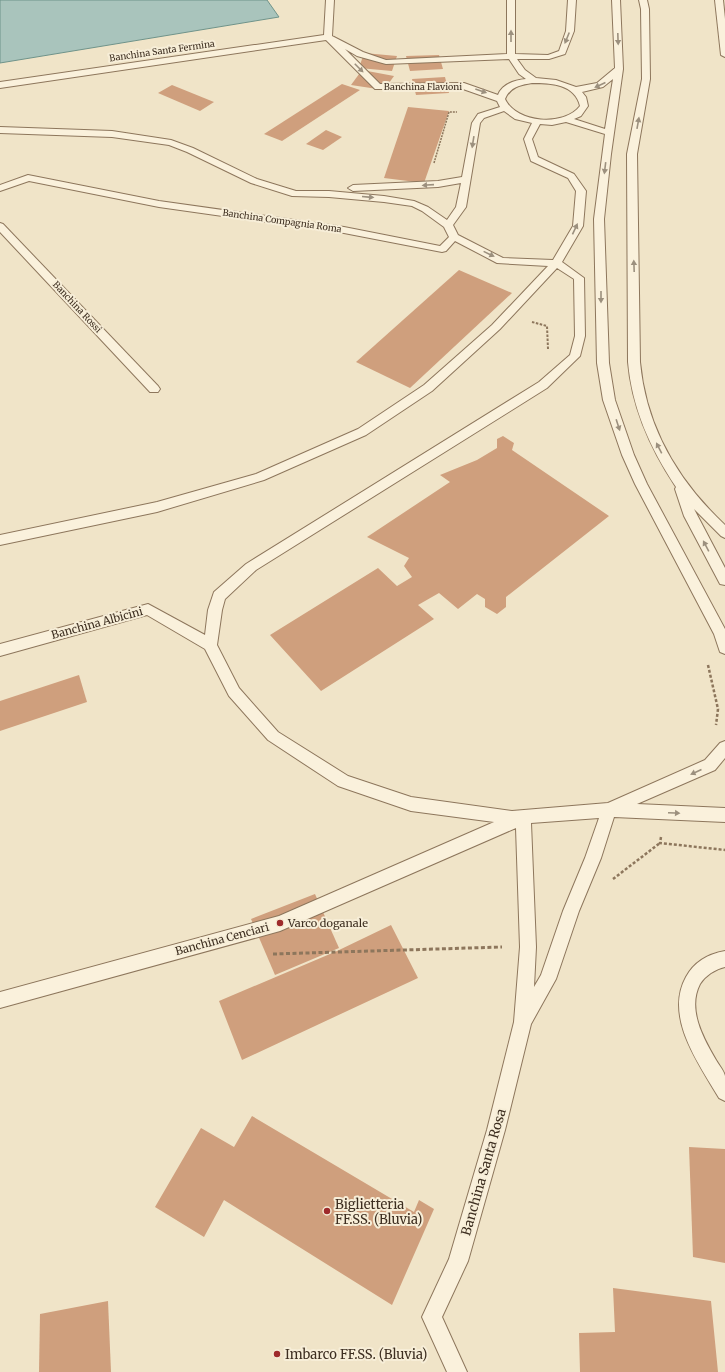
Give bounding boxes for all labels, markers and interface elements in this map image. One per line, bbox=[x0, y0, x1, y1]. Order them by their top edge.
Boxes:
one-way arrow bbox=[508, 29, 514, 42]
one-way arrow bbox=[564, 33, 570, 44]
one-way arrow bbox=[615, 33, 621, 46]
street label: Banchina Santa Fermina bbox=[108, 38, 216, 63]
one-way arrow bbox=[354, 63, 364, 73]
street label: Banchina Flavioni bbox=[384, 81, 462, 92]
one-way arrow bbox=[594, 82, 605, 88]
one-way arrow bbox=[475, 88, 487, 94]
one-way arrow bbox=[635, 117, 641, 129]
one-way arrow bbox=[469, 136, 475, 148]
one-way arrow bbox=[602, 162, 608, 174]
one-way arrow bbox=[422, 181, 434, 188]
one-way arrow bbox=[362, 194, 374, 201]
street label: Banchina Compagnia Roma bbox=[222, 207, 342, 234]
one-way arrow bbox=[572, 224, 578, 235]
one-way arrow bbox=[483, 251, 494, 257]
one-way arrow bbox=[631, 259, 637, 272]
street label: Banchina Rossi bbox=[51, 279, 104, 335]
one-way arrow bbox=[598, 291, 604, 304]
one-way arrow bbox=[615, 420, 621, 432]
one-way arrow bbox=[656, 442, 663, 453]
one-way arrow bbox=[702, 540, 709, 552]
street label: Banchina Albicini bbox=[50, 604, 145, 642]
one-way arrow bbox=[689, 769, 701, 775]
one-way arrow bbox=[668, 810, 681, 816]
place label: Varco doganale bbox=[287, 916, 368, 930]
marker: Varco doganale bbox=[275, 918, 285, 928]
street label: Banchina Cenciari bbox=[174, 920, 271, 958]
street label: Banchina Santa Rosa bbox=[457, 1107, 510, 1237]
place label: Biglietteria FF.SS. (Bluvia) bbox=[335, 1196, 422, 1228]
marker: Biglietteria FF.SS. (Bluvia) bbox=[322, 1206, 332, 1216]
place label: Imbarco FF.SS. (Bluvia) bbox=[285, 1346, 427, 1363]
marker: Imbarco FF.SS. (Bluvia) bbox=[272, 1349, 282, 1359]

